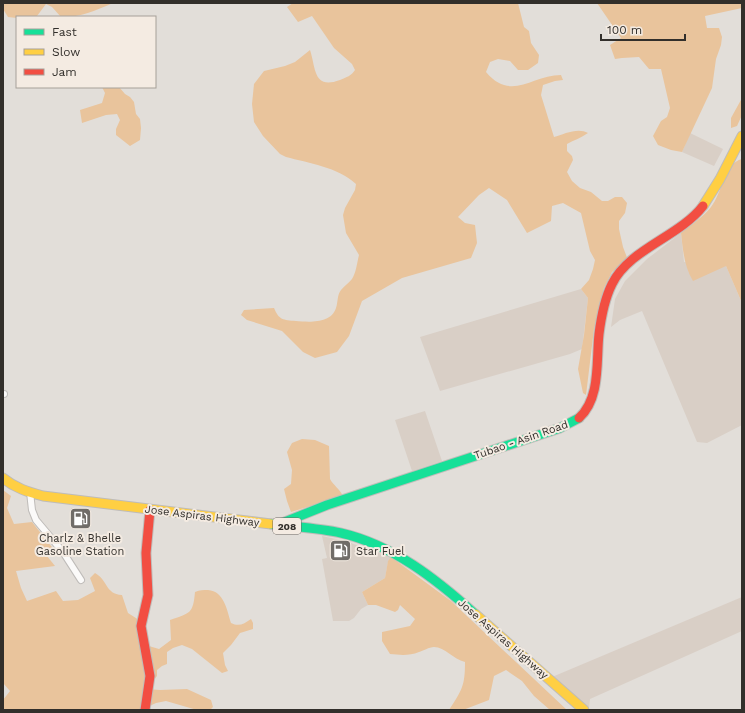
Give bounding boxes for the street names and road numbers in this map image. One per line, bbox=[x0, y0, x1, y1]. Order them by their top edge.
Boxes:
street label: Tubao - Asin Road bbox=[472, 418, 570, 462]
street label: Jose Aspiras Highway bbox=[144, 503, 260, 530]
road number: 208 bbox=[273, 518, 301, 534]
street label: Jose Aspiras Highway bbox=[455, 596, 551, 682]

